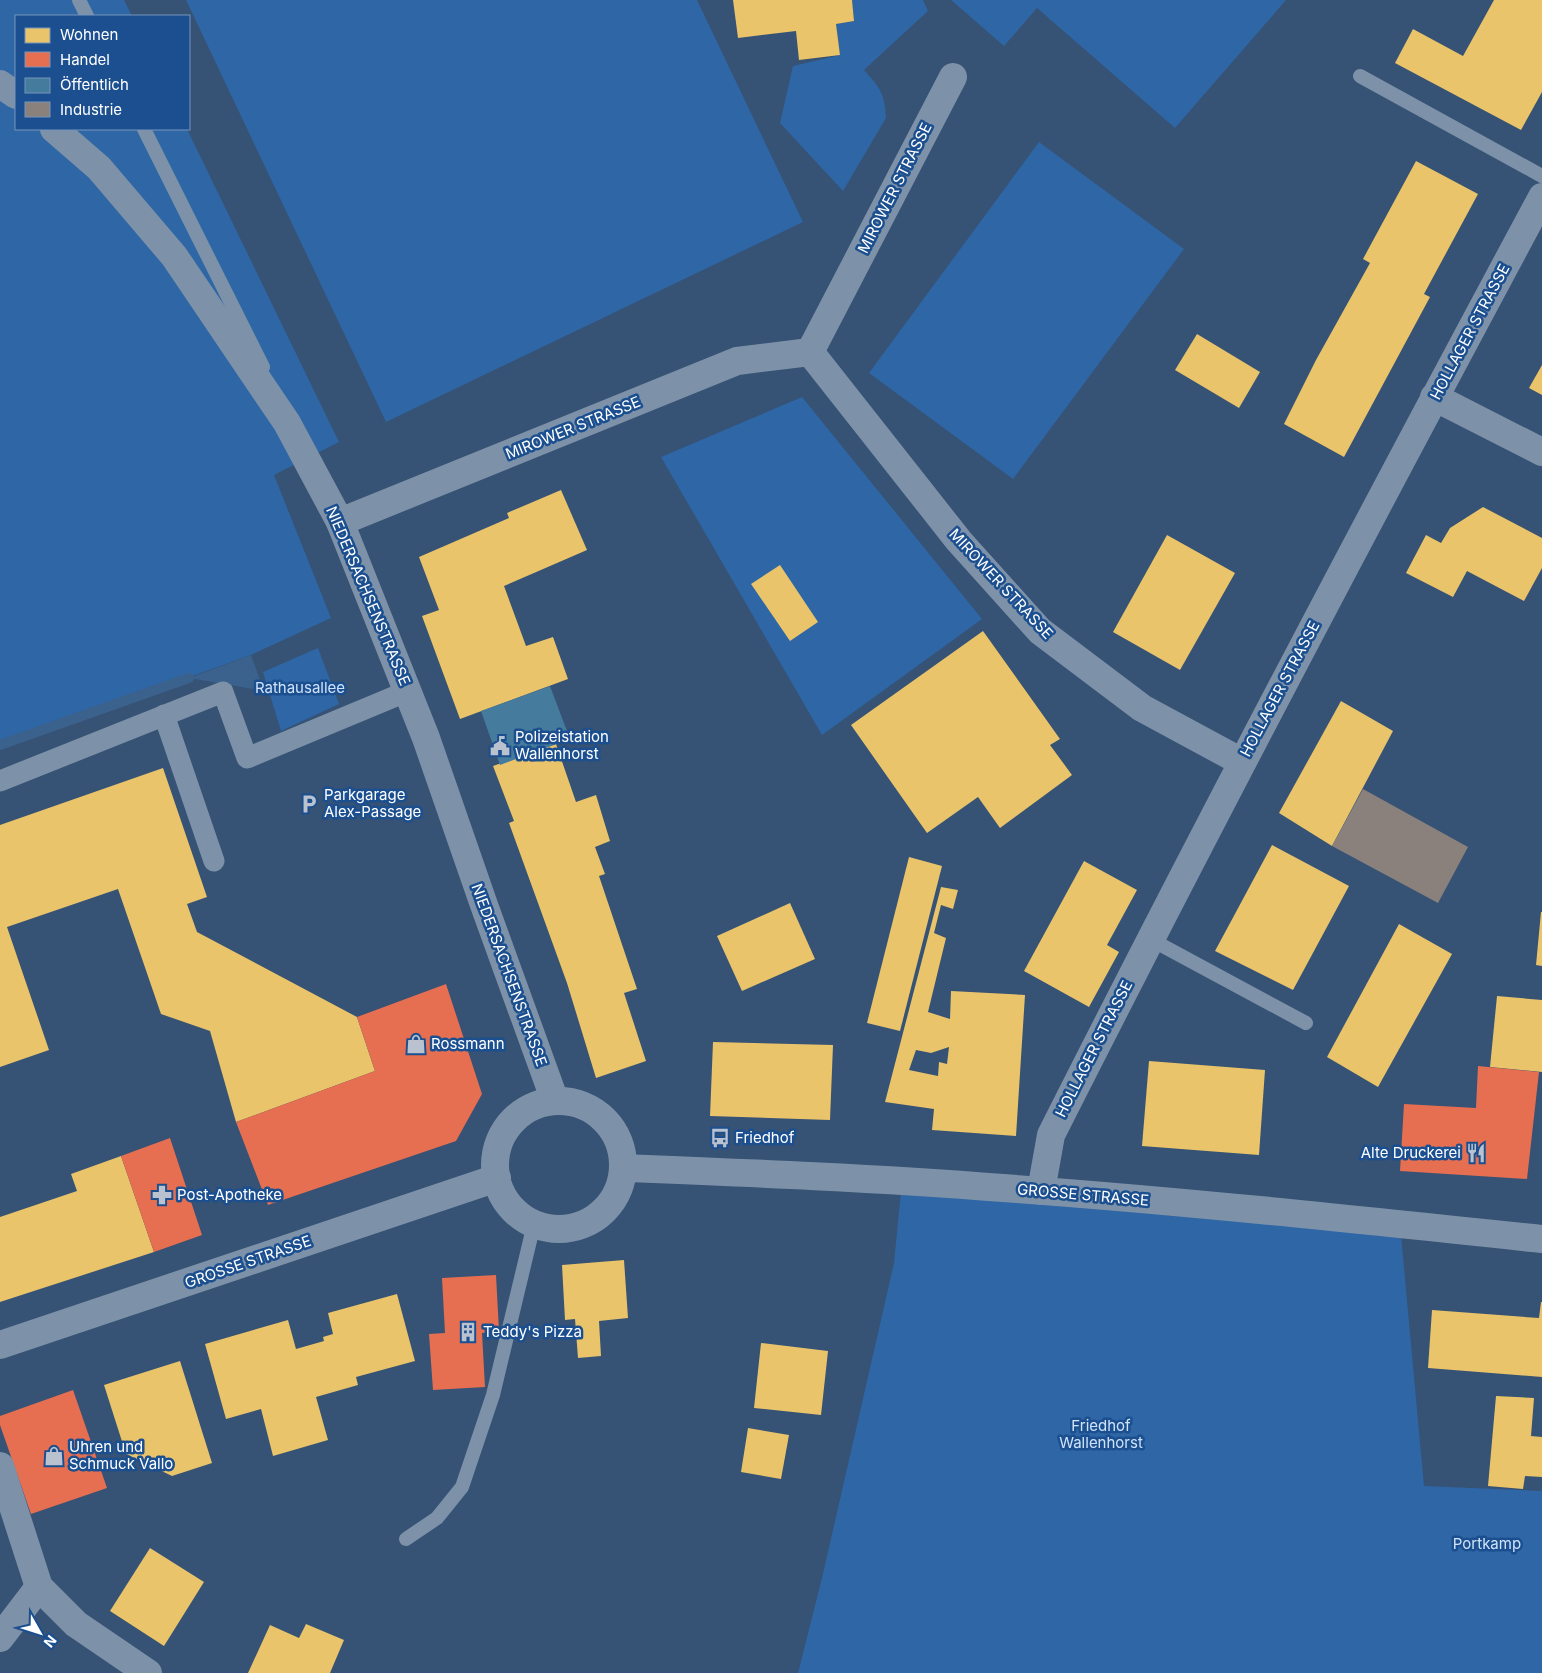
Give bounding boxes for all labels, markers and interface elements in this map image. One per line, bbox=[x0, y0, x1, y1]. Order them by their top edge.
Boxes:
legend bbox=[15, 15, 190, 130]
text: Wohnen bbox=[60, 25, 118, 44]
text: Handel bbox=[60, 50, 110, 69]
text: Öffentlich bbox=[60, 75, 129, 94]
text: Industrie bbox=[60, 100, 122, 119]
street label: MIROWER STRASSE bbox=[853, 119, 936, 256]
street label: HOLLAGER STRASSE bbox=[1426, 261, 1513, 403]
street label: MIROWER STRASSE bbox=[503, 392, 643, 463]
street label: NIEDERSACHSENSTRASSE bbox=[322, 503, 415, 688]
street label: MIROWER STRASSE bbox=[945, 525, 1057, 643]
street label: HOLLAGER STRASSE bbox=[1236, 618, 1323, 760]
park label: Rathausallee bbox=[255, 678, 345, 697]
place label: Polizeistation Wallenhorst bbox=[515, 727, 609, 763]
public building icon: Polizeistation Wallenhorst bbox=[489, 735, 511, 757]
place label: Parkgarage Alex-Passage bbox=[324, 785, 421, 821]
parking icon: Parkgarage Alex-Passage bbox=[298, 793, 320, 815]
street label: NIEDERSACHSENSTRASSE bbox=[468, 881, 551, 1069]
street label: HOLLAGER STRASSE bbox=[1051, 977, 1136, 1120]
shop icon: Rossmann bbox=[405, 1033, 427, 1055]
place label: Rossmann bbox=[431, 1034, 505, 1053]
bus stop icon: Friedhof bbox=[709, 1127, 731, 1149]
place label: Friedhof bbox=[735, 1128, 795, 1147]
restaurant icon: Alte Druckerei bbox=[1465, 1142, 1487, 1164]
place label: Alte Druckerei bbox=[1361, 1143, 1461, 1162]
street label: GROSSE STRASSE bbox=[1016, 1179, 1150, 1210]
pharmacy icon: Post-Apotheke bbox=[151, 1184, 173, 1206]
place label: Post-Apotheke bbox=[177, 1185, 282, 1204]
street label: GROSSE STRASSE bbox=[182, 1231, 314, 1292]
building icon: Teddy's Pizza bbox=[457, 1321, 479, 1343]
place label: Teddy's Pizza bbox=[483, 1322, 582, 1341]
park label: Friedhof Wallenhorst bbox=[1059, 1416, 1143, 1452]
place label: Uhren und Schmuck Vallo bbox=[69, 1437, 173, 1473]
shop icon: Uhren und Schmuck Vallo bbox=[43, 1445, 65, 1467]
park label: Portkamp bbox=[1453, 1534, 1521, 1553]
north arrow bbox=[15, 1608, 65, 1658]
text: N bbox=[41, 1632, 60, 1651]

